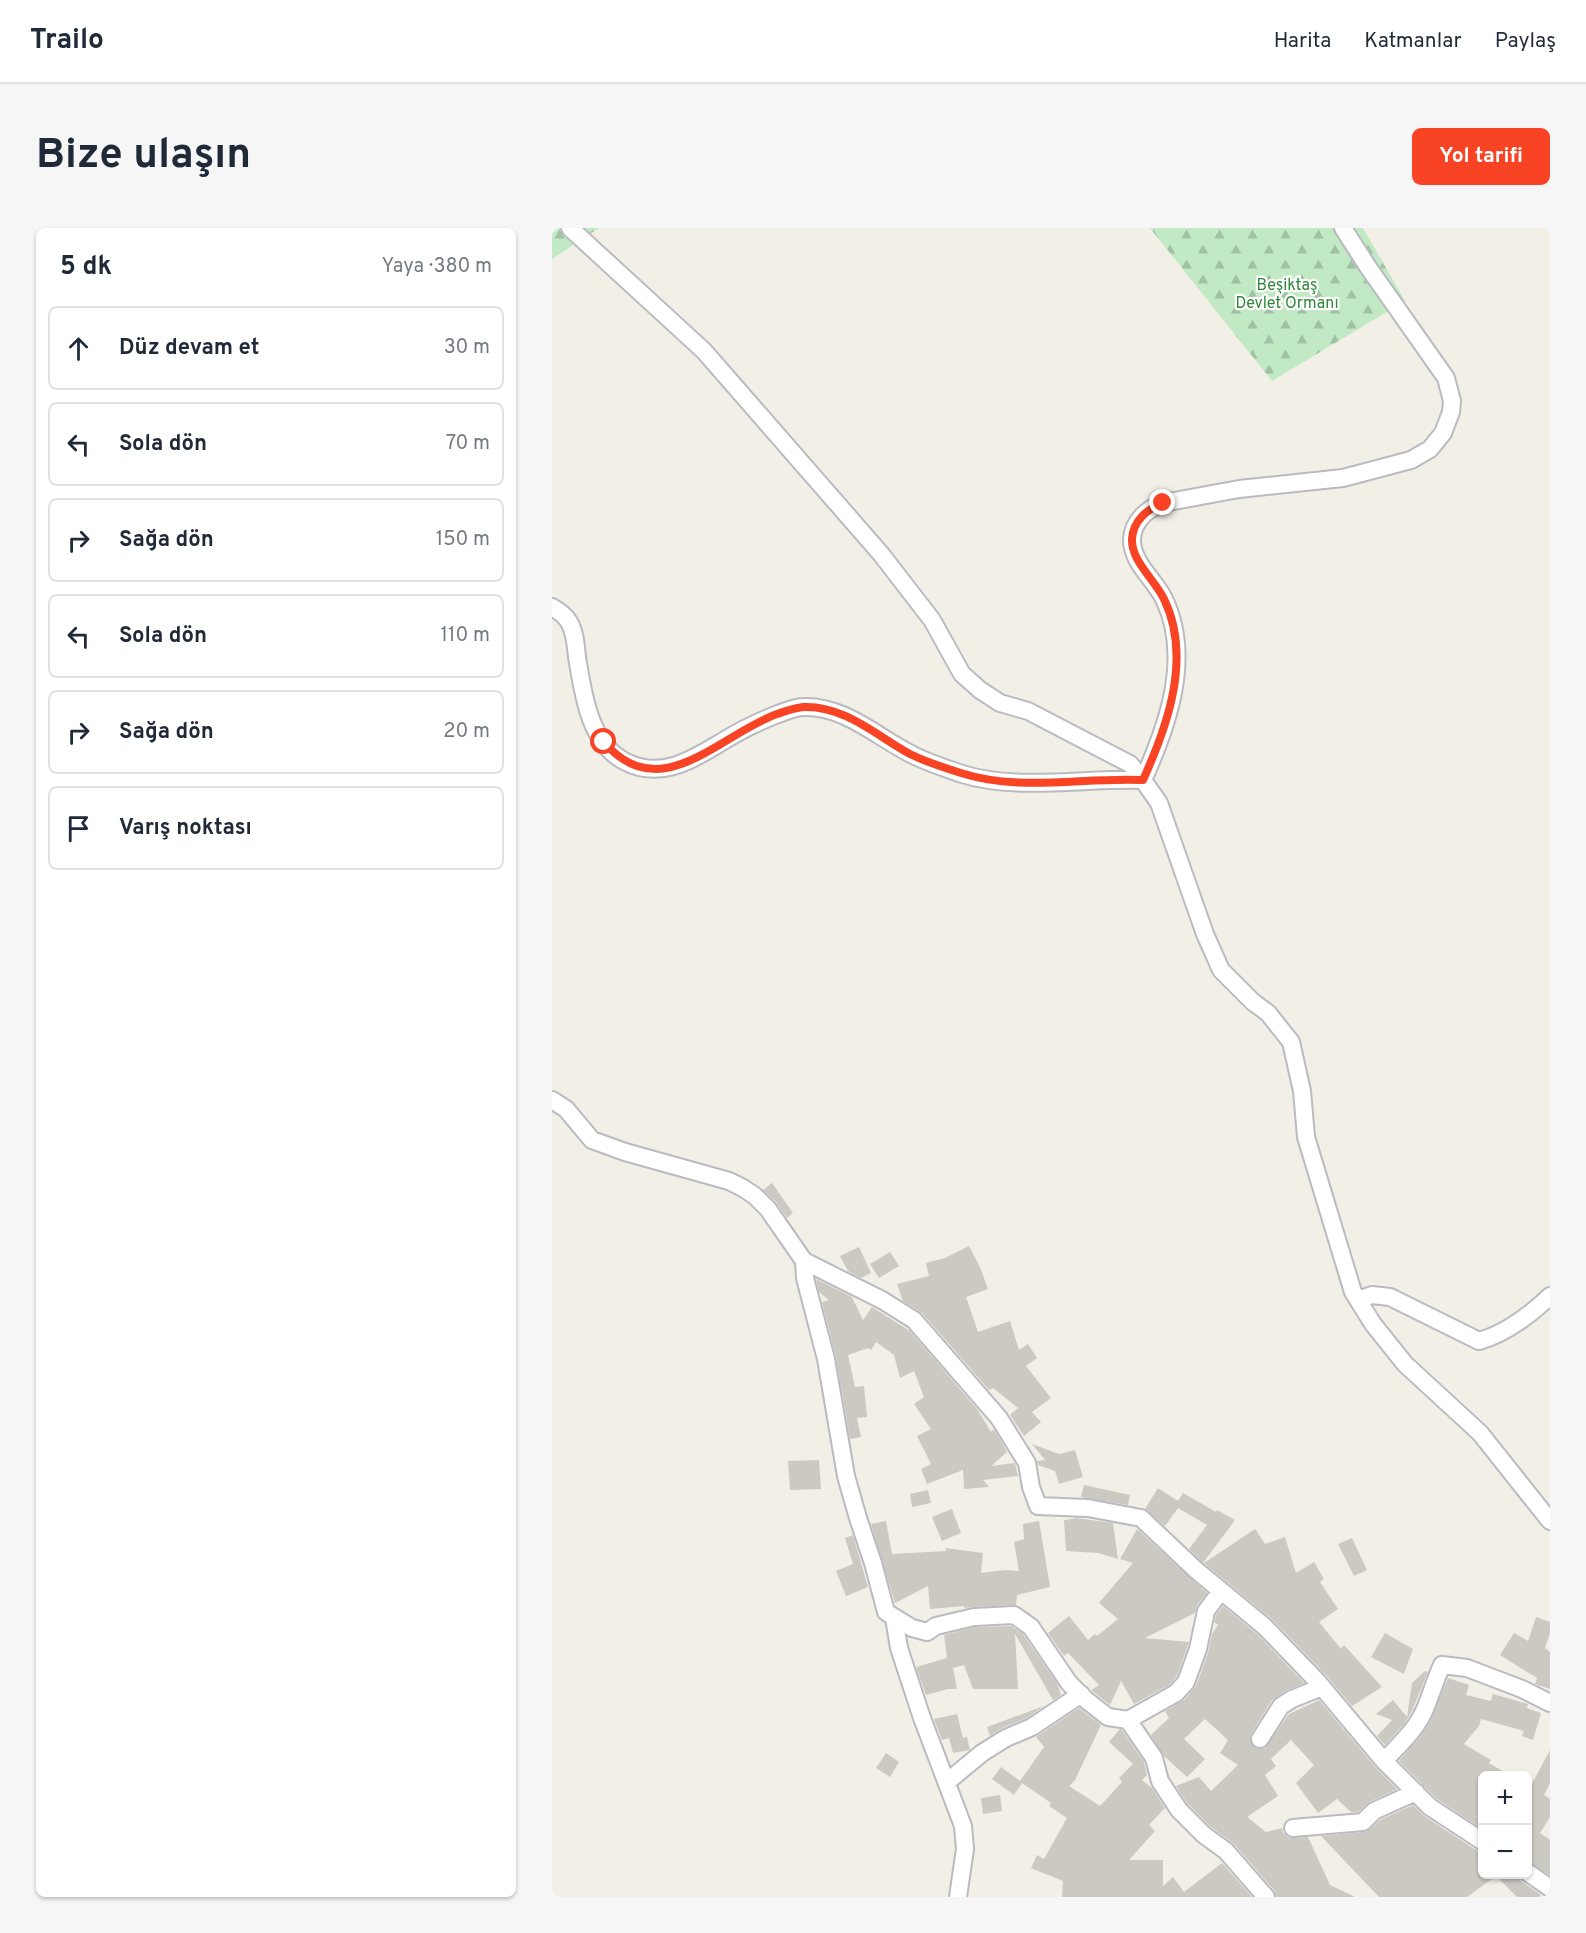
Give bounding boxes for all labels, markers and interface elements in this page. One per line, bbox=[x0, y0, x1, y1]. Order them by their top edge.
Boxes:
text: Trailo bbox=[30, 23, 104, 59]
text: Harita bbox=[1274, 28, 1331, 55]
text: Katmanlar bbox=[1364, 28, 1462, 55]
text: Paylaş bbox=[1495, 28, 1556, 55]
button: Yol tarifi bbox=[1412, 128, 1550, 185]
text: Bize ulaşın bbox=[36, 130, 251, 183]
text: 5 dk bbox=[60, 251, 112, 284]
text: Yaya · 380 m bbox=[381, 254, 492, 280]
park label: Beşiktaş Devlet Ormanı bbox=[1235, 276, 1339, 314]
icon: ahead bbox=[62, 332, 95, 365]
text: Düz devam et bbox=[119, 335, 259, 362]
text: 30 m bbox=[444, 335, 490, 361]
icon: left bbox=[62, 428, 95, 461]
text: Sola dön bbox=[119, 431, 207, 458]
text: 70 m bbox=[446, 431, 490, 457]
route end bbox=[1149, 489, 1175, 515]
icon: right bbox=[62, 524, 95, 557]
text: Sağa dön bbox=[119, 527, 214, 554]
text: 150 m bbox=[436, 527, 490, 553]
icon: left bbox=[62, 620, 95, 653]
text: Sola dön bbox=[119, 623, 207, 650]
text: 110 m bbox=[441, 623, 490, 649]
icon: right bbox=[62, 716, 95, 749]
text: Sağa dön bbox=[119, 719, 214, 746]
text: 20 m bbox=[443, 719, 490, 745]
route start bbox=[590, 728, 616, 754]
icon: arrive bbox=[62, 812, 95, 845]
text: Varış noktası bbox=[119, 815, 252, 842]
map controls bbox=[1478, 1771, 1532, 1879]
button: + bbox=[1478, 1771, 1532, 1825]
button: − bbox=[1478, 1825, 1532, 1879]

